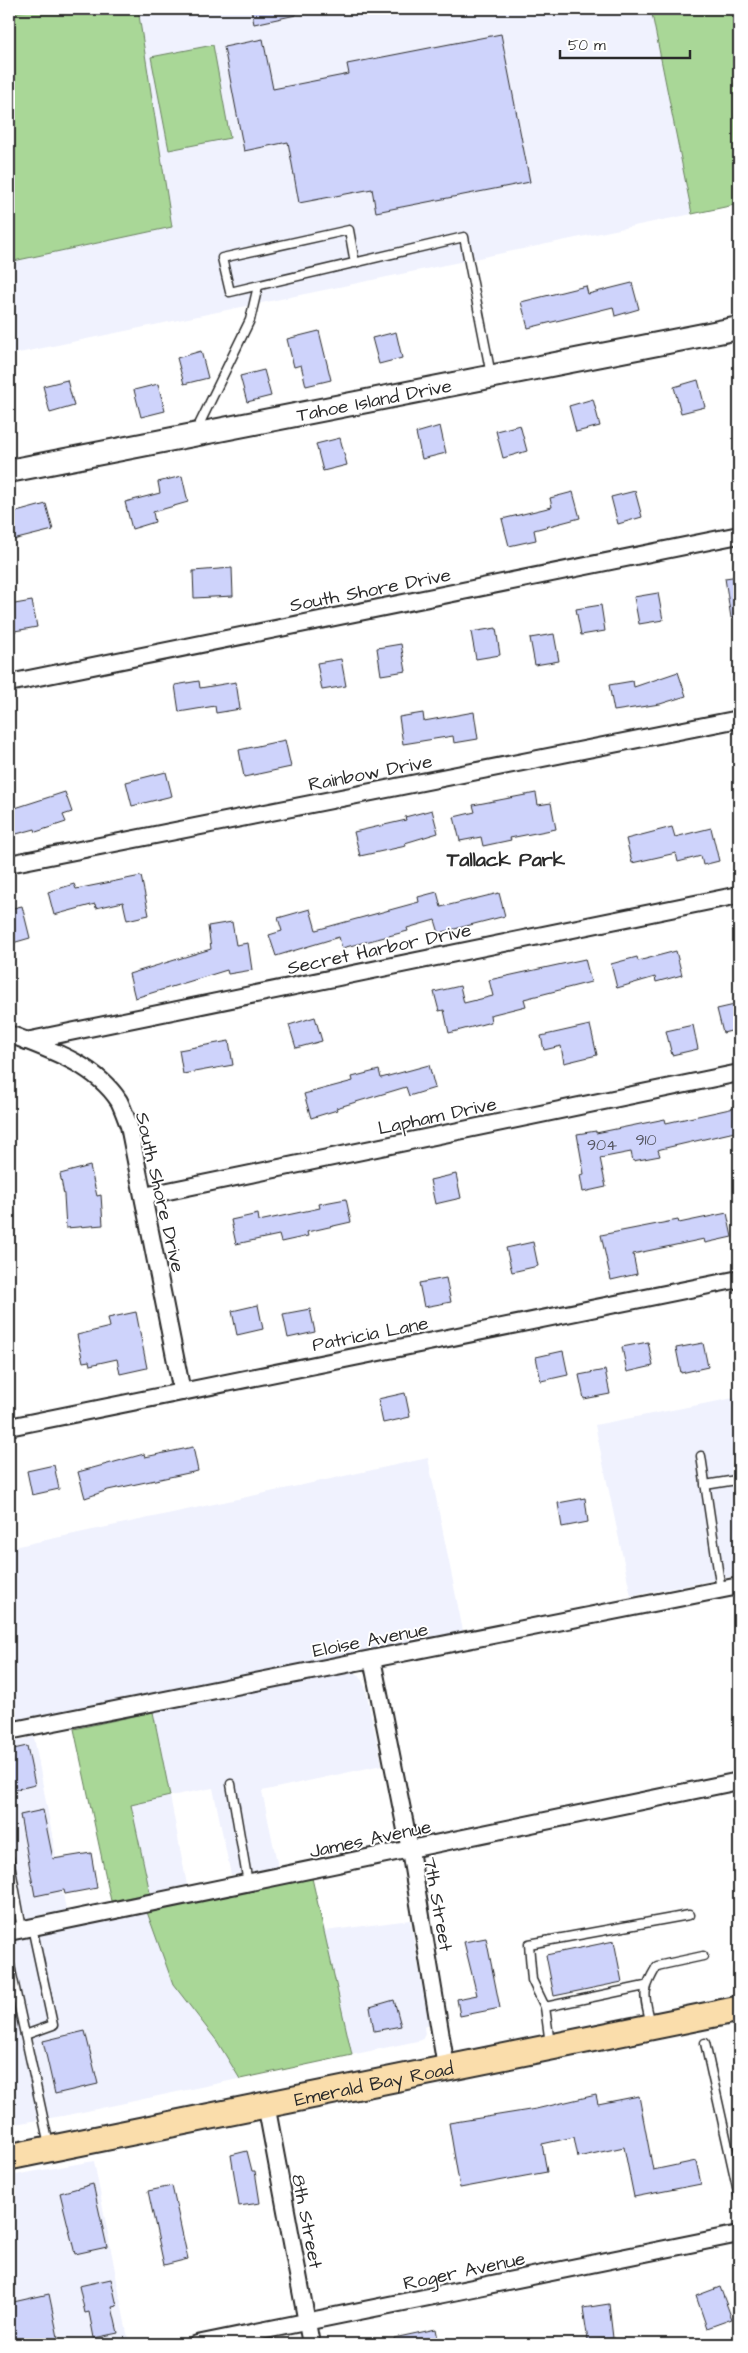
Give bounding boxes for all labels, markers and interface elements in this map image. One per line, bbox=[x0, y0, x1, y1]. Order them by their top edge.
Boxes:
scale bar bbox=[560, 28, 690, 60]
text: 50 m bbox=[568, 35, 606, 56]
street label: Tahoe Island Drive bbox=[295, 373, 454, 429]
street label: South Shore Drive bbox=[287, 562, 453, 619]
street label: Rainbow Drive bbox=[306, 748, 435, 799]
district label: Tallack Park bbox=[446, 846, 566, 874]
street label: Secret Harbor Drive bbox=[285, 917, 474, 982]
street label: Lapham Drive bbox=[375, 1091, 499, 1142]
street label: South Shore Drive bbox=[128, 1110, 191, 1275]
house number: 910 bbox=[635, 1129, 657, 1151]
house number: 904 bbox=[587, 1134, 617, 1156]
street label: Patricia Lane bbox=[310, 1310, 431, 1359]
street label: Eloise Avenue bbox=[310, 1616, 430, 1665]
street label: James Avenue bbox=[307, 1813, 434, 1866]
street label: 7th Street bbox=[416, 1855, 459, 1954]
street label: Emerald Bay Road bbox=[292, 2055, 456, 2114]
street label: 8th Street bbox=[284, 2172, 329, 2271]
street label: Roger Avenue bbox=[401, 2245, 528, 2299]

